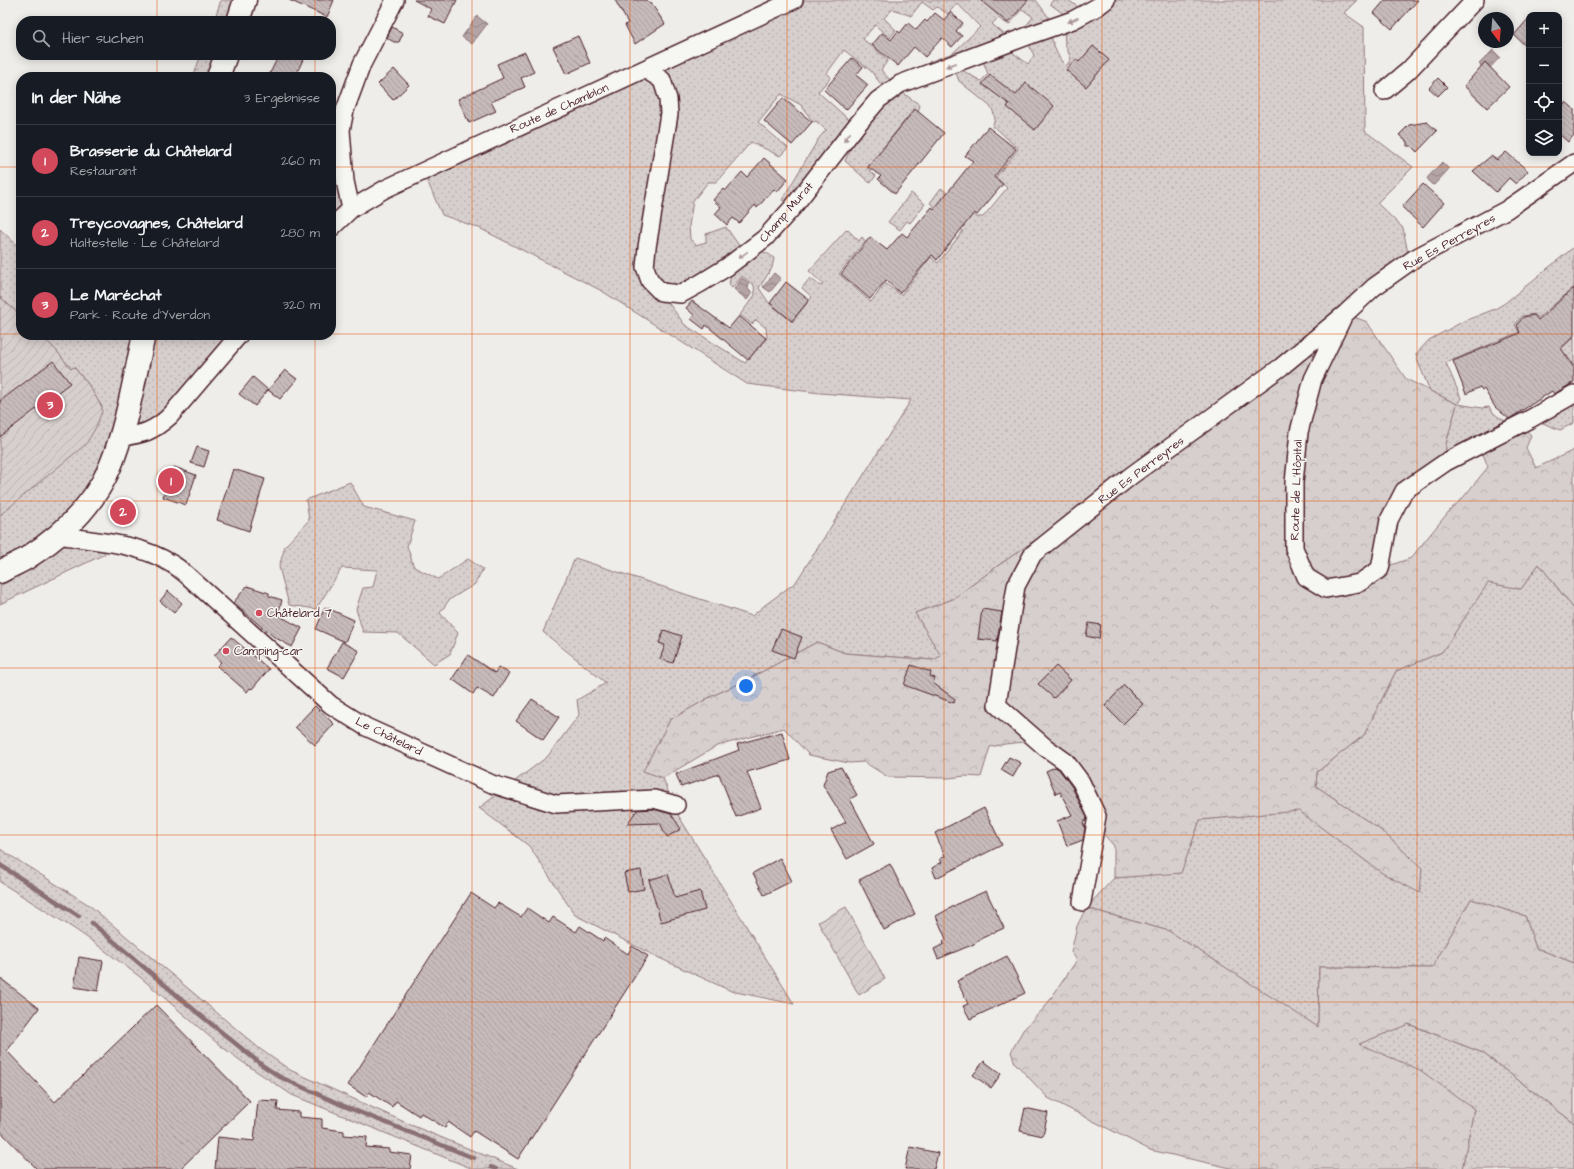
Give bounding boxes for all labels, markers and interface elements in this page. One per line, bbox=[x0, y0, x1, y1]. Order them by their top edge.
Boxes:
north arrow bbox=[1478, 12, 1514, 48]
map controls bbox=[1526, 12, 1562, 156]
button: + bbox=[1526, 12, 1562, 48]
search box bbox=[16, 16, 336, 60]
one-way arrow bbox=[1067, 17, 1079, 23]
icon: search bbox=[30, 27, 52, 49]
text: Hier suchen bbox=[62, 28, 143, 49]
button: − bbox=[1526, 48, 1562, 84]
one-way arrow bbox=[945, 63, 957, 69]
street label: Route de Chamblon bbox=[507, 79, 611, 138]
button: locate bbox=[1526, 84, 1562, 120]
text: In der Nähe bbox=[32, 86, 121, 110]
text: 3 Ergebnisse bbox=[244, 89, 320, 107]
button: layers bbox=[1526, 120, 1562, 156]
one-way arrow bbox=[843, 132, 851, 142]
text: Brasserie du Châtelard bbox=[70, 141, 232, 162]
text: 1 bbox=[44, 152, 46, 170]
text: 260 m bbox=[281, 152, 320, 170]
text: Restaurant bbox=[70, 162, 137, 180]
street label: Champ Murat bbox=[755, 178, 817, 246]
street label: Rue Es Perreyres bbox=[1400, 210, 1499, 276]
text: Treycovagnes, Châtelard bbox=[70, 213, 243, 234]
text: 2 bbox=[41, 224, 49, 242]
text: 280 m bbox=[281, 224, 320, 242]
text: Haltestelle · Le Châtelard bbox=[70, 234, 219, 252]
one-way arrow bbox=[738, 251, 749, 259]
text: Le Maréchat bbox=[70, 285, 162, 306]
text: 3 bbox=[42, 296, 48, 314]
text: 320 m bbox=[282, 296, 320, 314]
text: Park · Route d'Yverdon bbox=[70, 306, 210, 324]
pin: 3 bbox=[37, 390, 63, 420]
street label: Rue Es Perreyres bbox=[1095, 432, 1188, 509]
street label: Route de L'Hôpital bbox=[1286, 439, 1307, 541]
pin: 1 bbox=[158, 466, 184, 496]
pin: 2 bbox=[110, 497, 136, 527]
place label: Châtelard 7 bbox=[267, 605, 332, 622]
marker: Châtelard 7 bbox=[254, 608, 264, 618]
place label: Camping-car bbox=[234, 643, 303, 661]
marker: Camping-car bbox=[221, 646, 231, 656]
your location bbox=[736, 676, 756, 696]
street label: Le Châtelard bbox=[353, 713, 425, 760]

